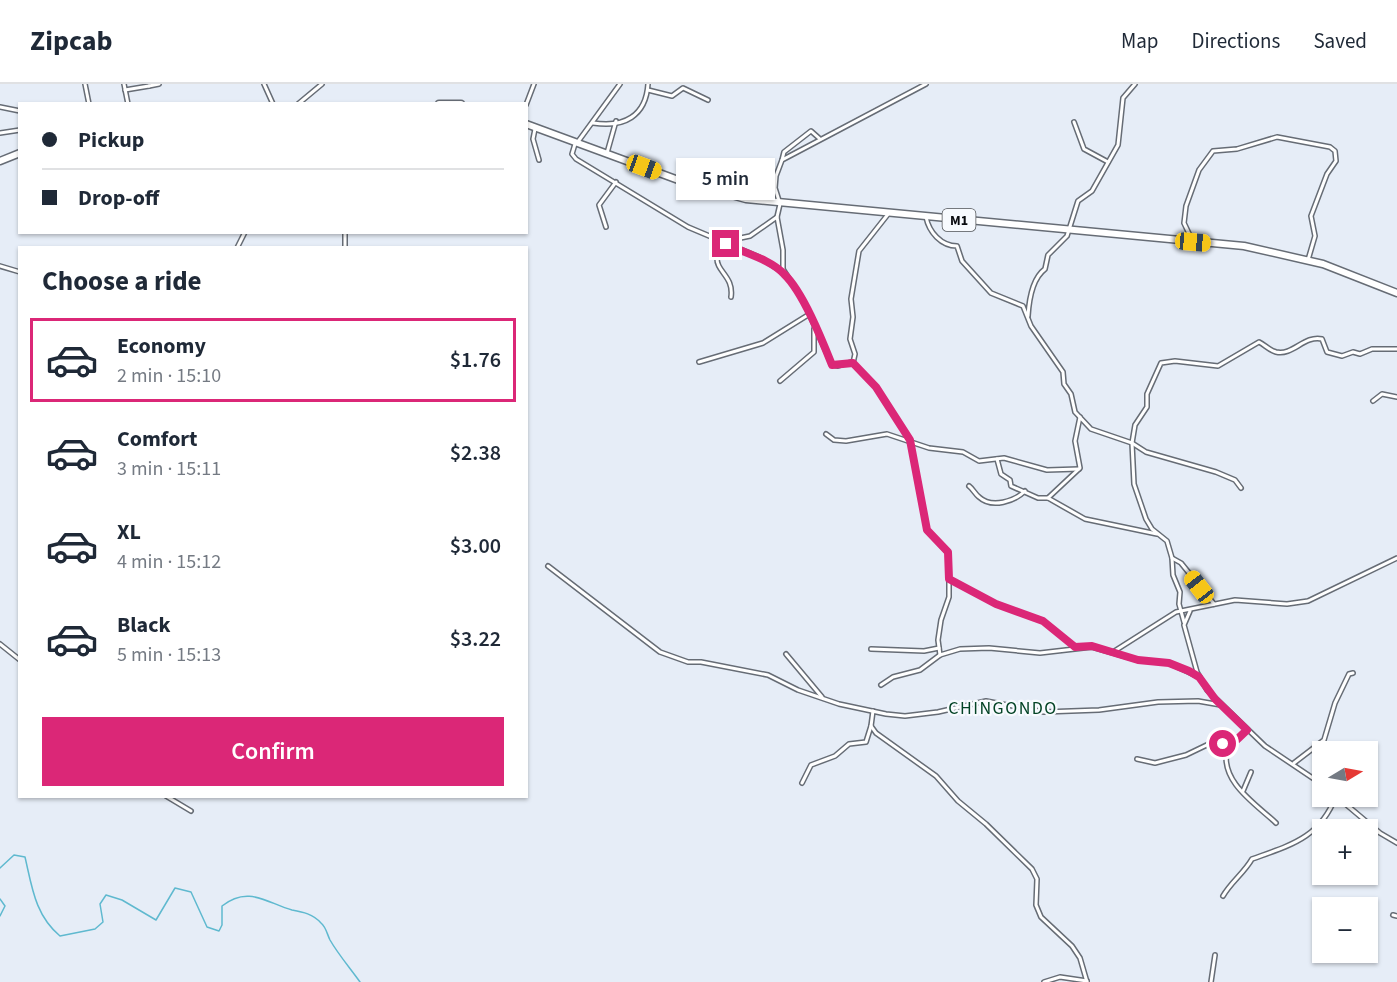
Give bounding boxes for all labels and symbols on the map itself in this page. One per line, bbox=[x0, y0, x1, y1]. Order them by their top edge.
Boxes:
car bbox=[624, 152, 664, 182]
callout: 5 min bbox=[676, 157, 776, 199]
road number: M1 bbox=[942, 209, 976, 231]
route end bbox=[712, 230, 739, 257]
car bbox=[1174, 231, 1212, 253]
car bbox=[1181, 567, 1217, 607]
district label: CHINGONDO bbox=[948, 696, 1058, 721]
route start bbox=[1209, 730, 1236, 757]
north arrow bbox=[1312, 741, 1378, 807]

